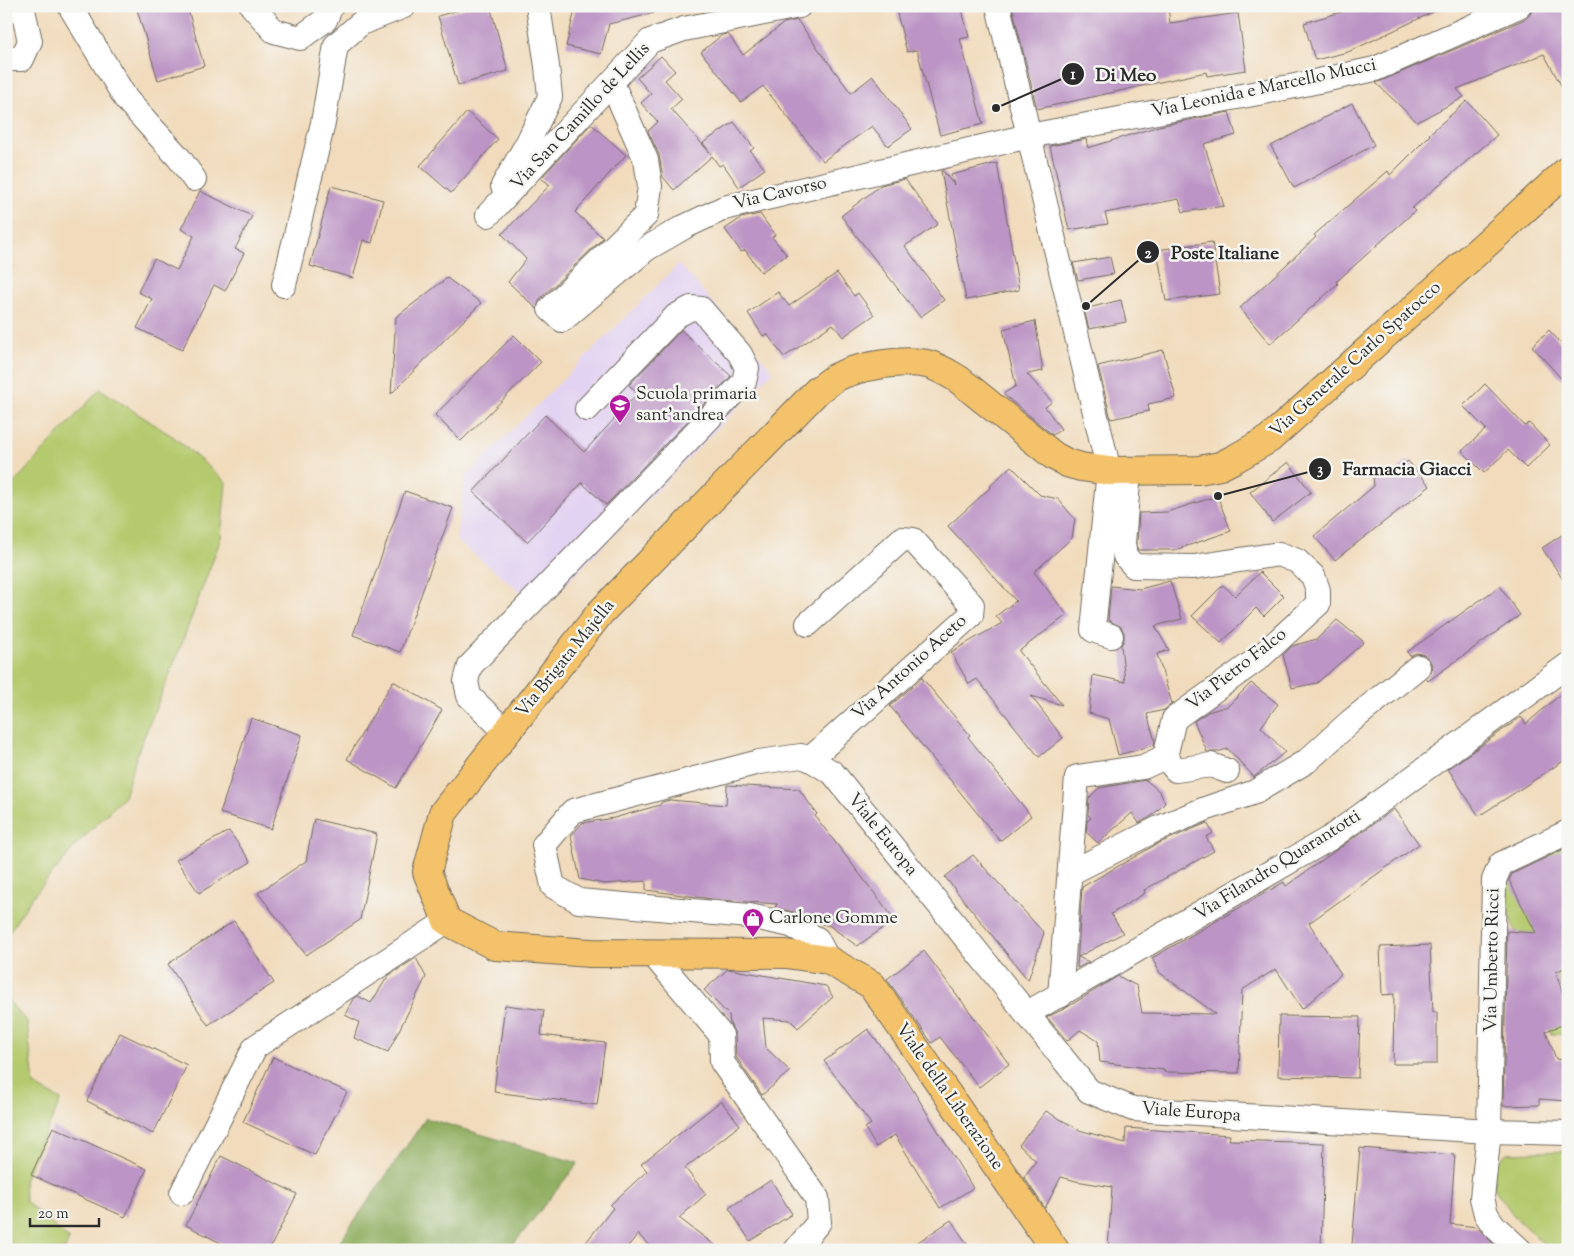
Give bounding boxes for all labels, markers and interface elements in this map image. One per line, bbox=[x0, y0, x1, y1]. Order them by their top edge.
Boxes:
street label: Via San Camillo de Lellis bbox=[505, 37, 657, 197]
street label: Via Leonida e Marcello Mucci bbox=[1149, 52, 1379, 126]
callout: Di Meo bbox=[1060, 57, 1166, 91]
text: Di Meo bbox=[1096, 63, 1157, 90]
text: 1 bbox=[1070, 65, 1076, 86]
street label: Via Cavorso bbox=[731, 171, 830, 217]
callout: Poste Italiane bbox=[1136, 235, 1289, 269]
text: Poste Italiane bbox=[1171, 241, 1279, 268]
text: 2 bbox=[1144, 244, 1152, 265]
street label: Via Generale Carlo Spatocco bbox=[1264, 276, 1448, 444]
place label: Scuola primaria sant'andrea bbox=[636, 382, 757, 429]
school or university icon: Scuola primaria sant'andrea bbox=[608, 393, 632, 424]
callout: Farmacia Giacci bbox=[1307, 452, 1481, 486]
text: Farmacia Giacci bbox=[1343, 457, 1472, 484]
text: 3 bbox=[1317, 460, 1323, 481]
street label: Via Brigata Majella bbox=[510, 594, 622, 724]
street label: Via Antonio Aceto bbox=[847, 609, 974, 727]
street label: Via Pietro Falco bbox=[1181, 622, 1293, 718]
street label: Viale Europa bbox=[840, 788, 924, 882]
street label: Via Filandro Quarantotti bbox=[1190, 804, 1366, 928]
street label: Via Umberto Ricci bbox=[1479, 888, 1507, 1032]
place label: Carlone Gomme bbox=[769, 906, 898, 932]
shop icon: Carlone Gomme bbox=[741, 907, 765, 938]
street label: Viale della Liberazione bbox=[888, 1018, 1010, 1176]
street label: Viale Europa bbox=[1140, 1097, 1242, 1129]
scale bar bbox=[30, 1196, 99, 1228]
text: 20 m bbox=[38, 1204, 69, 1225]

